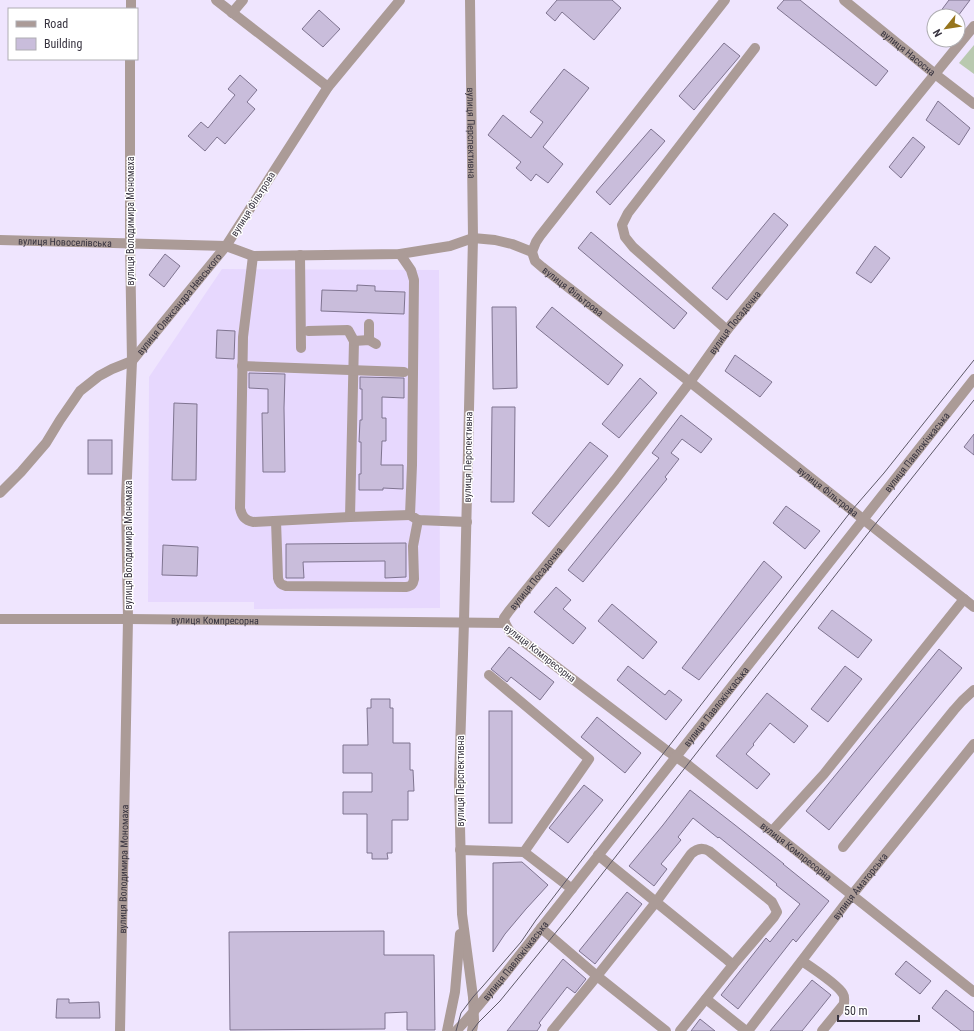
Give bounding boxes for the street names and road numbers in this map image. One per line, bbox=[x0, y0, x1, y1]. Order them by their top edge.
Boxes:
street label: вулиця Насосна bbox=[879, 27, 938, 78]
street label: вулиця Перспективна bbox=[466, 87, 478, 179]
street label: вулиця Володимира Мономаха bbox=[125, 156, 136, 285]
street label: вулиця Фільтрова bbox=[228, 169, 277, 238]
street label: вулиця Новоселівська bbox=[18, 235, 112, 248]
street label: вулиця Олександра Невського bbox=[134, 251, 224, 357]
street label: вулиця Фільтрова bbox=[541, 264, 606, 319]
street label: вулиця Посадочна bbox=[706, 288, 762, 356]
street label: вулиця Павлокічкаська bbox=[882, 410, 951, 494]
street label: вулиця Перспективна bbox=[462, 411, 474, 503]
street label: вулиця Фільтрова bbox=[796, 464, 861, 519]
street label: вулиця Володимира Мономаха bbox=[123, 480, 134, 609]
street label: вулиця Посадочна bbox=[507, 544, 564, 612]
street label: вулиця Компресорна bbox=[171, 614, 259, 626]
street label: вулиця Компресорна bbox=[502, 622, 578, 684]
street label: вулиця Павлокічкаська bbox=[681, 664, 751, 748]
street label: вулиця Перспективна bbox=[455, 735, 466, 826]
street label: вулиця Володимира Мономаха bbox=[116, 804, 130, 934]
street label: вулиця Компресорна bbox=[759, 819, 834, 883]
street label: вулиця Аматорська bbox=[830, 850, 889, 921]
street label: вулиця Павлокічкаська bbox=[480, 919, 550, 1002]

